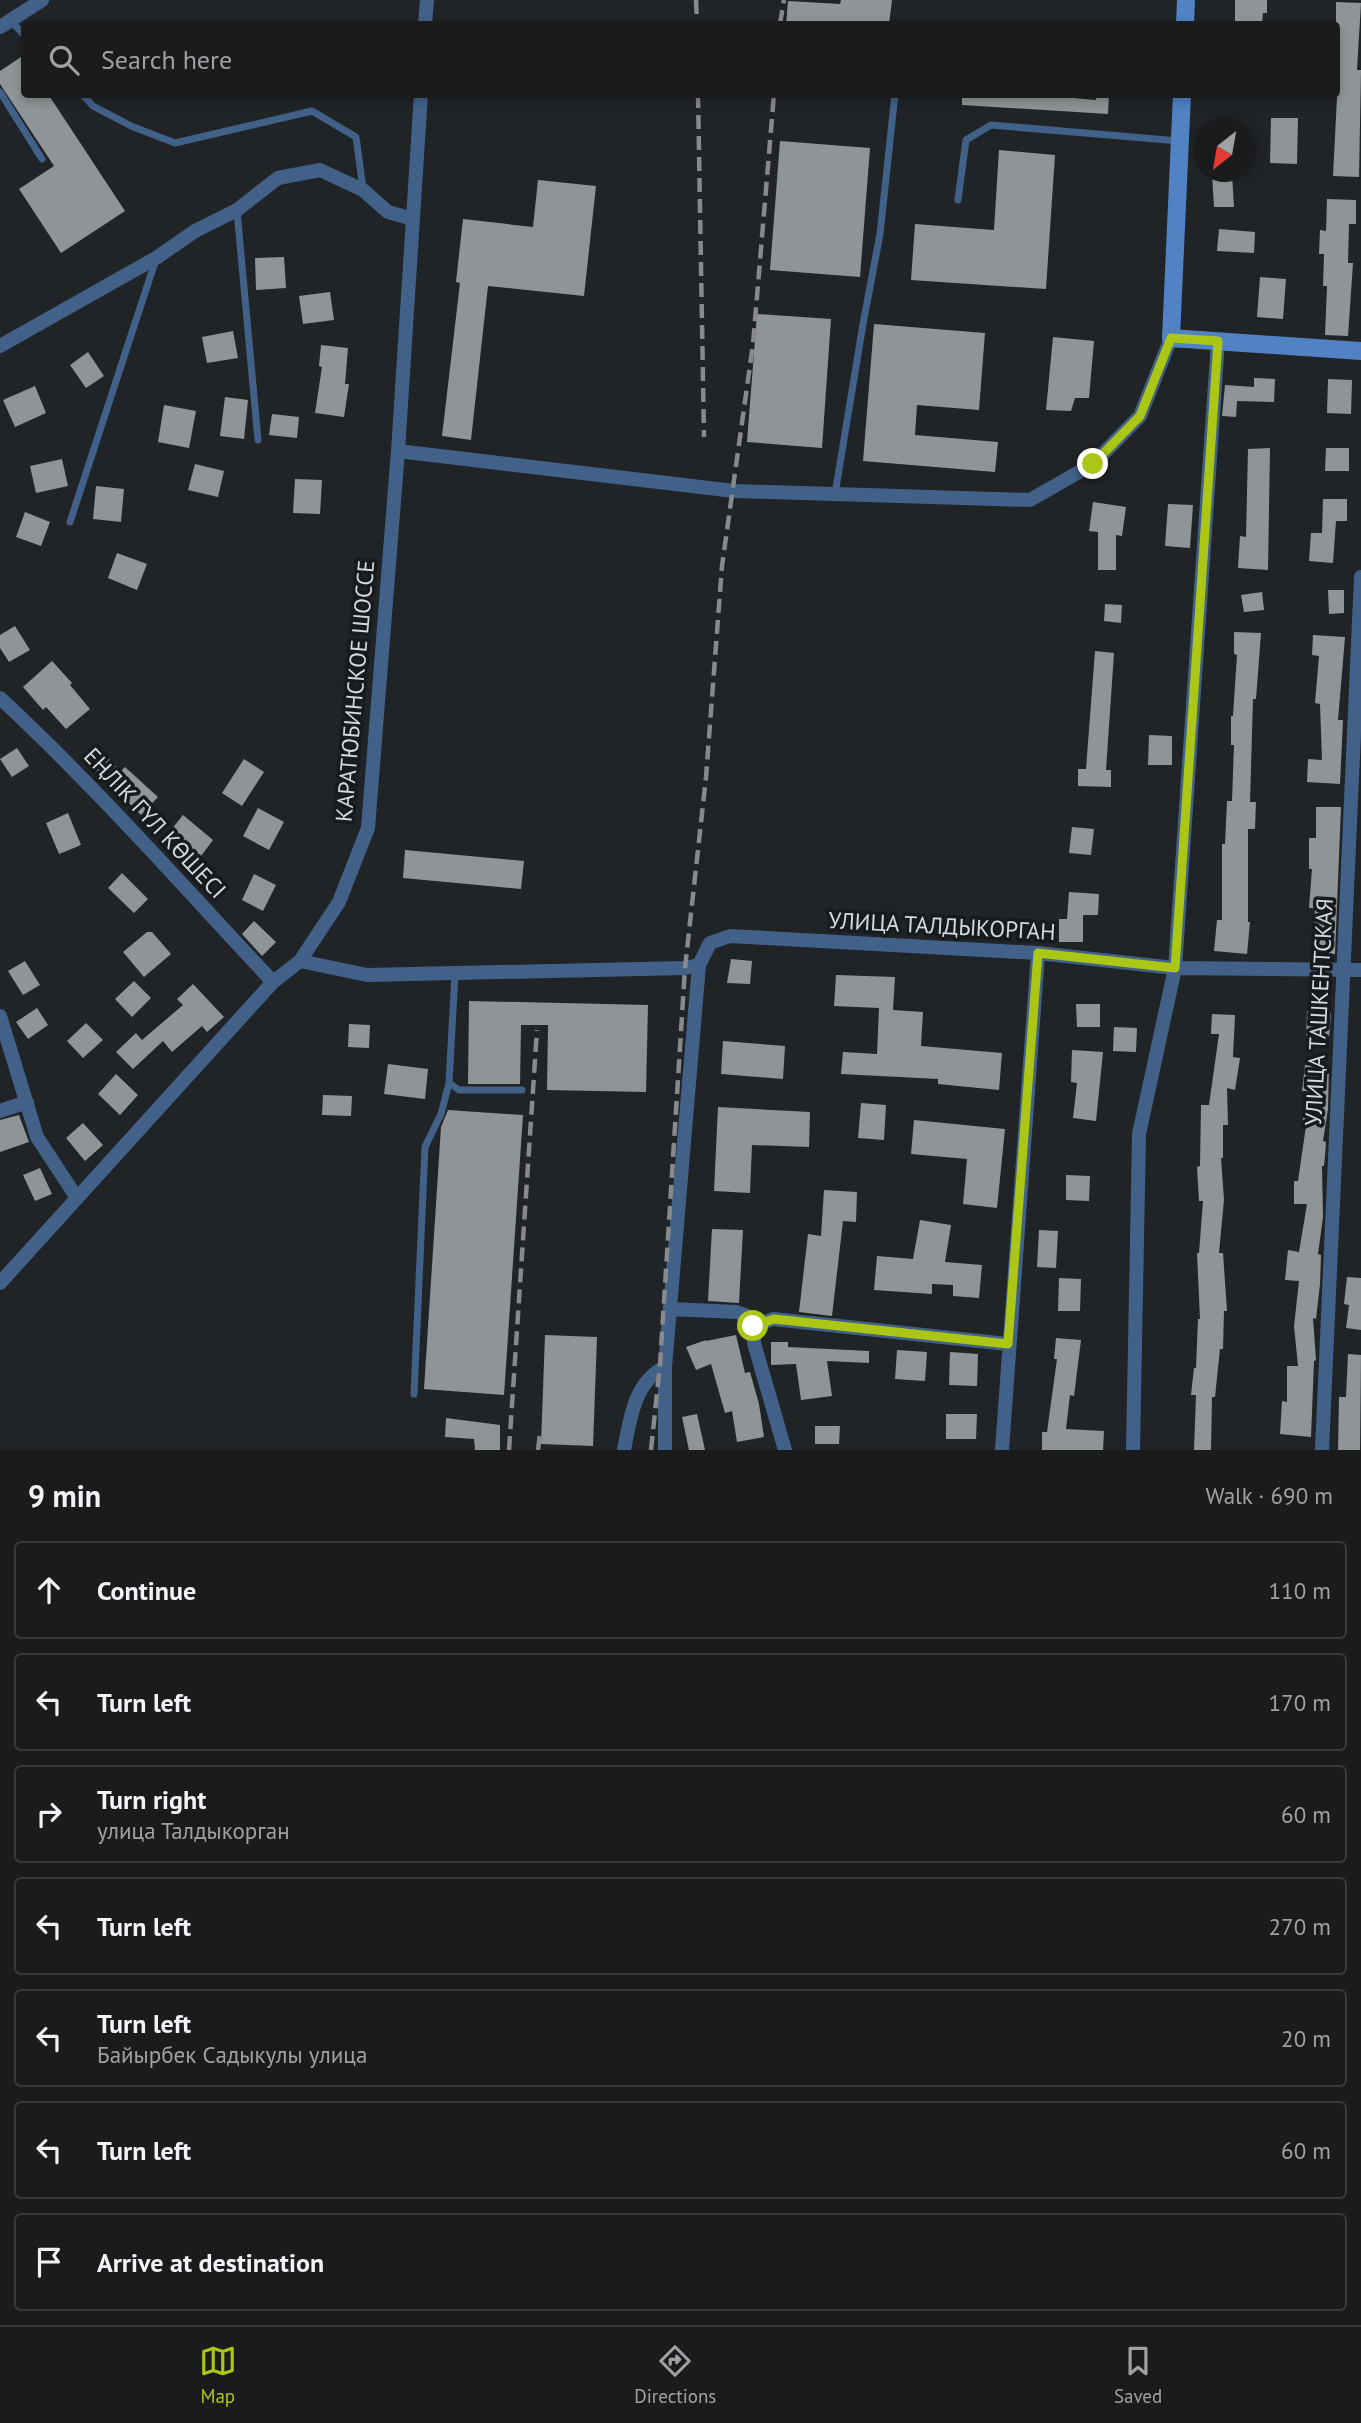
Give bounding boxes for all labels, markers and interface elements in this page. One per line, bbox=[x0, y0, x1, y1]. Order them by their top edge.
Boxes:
search box bbox=[21, 21, 1340, 98]
icon: search bbox=[45, 41, 83, 79]
text: Search here bbox=[101, 43, 232, 76]
north arrow bbox=[1193, 119, 1256, 182]
route end bbox=[1077, 448, 1108, 479]
street label: КАРАТЮБИНСКОЕ ШОССЕ bbox=[329, 559, 380, 823]
street label: ЕҢЛІК ГҮЛ КӨШЕСІ bbox=[78, 741, 233, 904]
street label: УЛИЦА ТАШКЕНТСКАЯ bbox=[1298, 897, 1339, 1126]
street label: УЛИЦА ТАЛДЫКОРГАН bbox=[828, 905, 1056, 946]
route start bbox=[737, 1310, 768, 1341]
text: 9 min bbox=[28, 1476, 101, 1515]
text: Walk · 690 m bbox=[1206, 1481, 1333, 1510]
icon: ahead bbox=[30, 1571, 68, 1609]
text: Continue bbox=[97, 1574, 196, 1607]
text: 110 m bbox=[1269, 1576, 1331, 1605]
icon: left bbox=[30, 1683, 68, 1721]
text: Turn left bbox=[97, 1686, 191, 1719]
text: 170 m bbox=[1269, 1688, 1331, 1717]
text: Turn right bbox=[97, 1783, 206, 1816]
icon: right bbox=[30, 1795, 68, 1833]
text: 60 m bbox=[1281, 1800, 1331, 1829]
text: улица Талдыкорган bbox=[97, 1816, 290, 1845]
icon: left bbox=[30, 1907, 68, 1945]
text: Turn left bbox=[97, 1910, 191, 1943]
text: 270 m bbox=[1269, 1912, 1331, 1941]
text: Turn left bbox=[97, 2007, 191, 2040]
icon: left bbox=[30, 2019, 68, 2057]
text: 20 m bbox=[1281, 2024, 1331, 2053]
text: Байырбек Садыкулы улица bbox=[97, 2040, 367, 2069]
icon: left bbox=[30, 2131, 68, 2169]
text: Turn left bbox=[97, 2134, 191, 2167]
text: 60 m bbox=[1281, 2136, 1331, 2165]
icon: arrive bbox=[30, 2243, 68, 2281]
text: Arrive at destination bbox=[97, 2246, 324, 2279]
tab: Map bbox=[199, 2342, 237, 2408]
tab: Directions bbox=[634, 2342, 716, 2408]
tab: Saved bbox=[1114, 2342, 1162, 2408]

